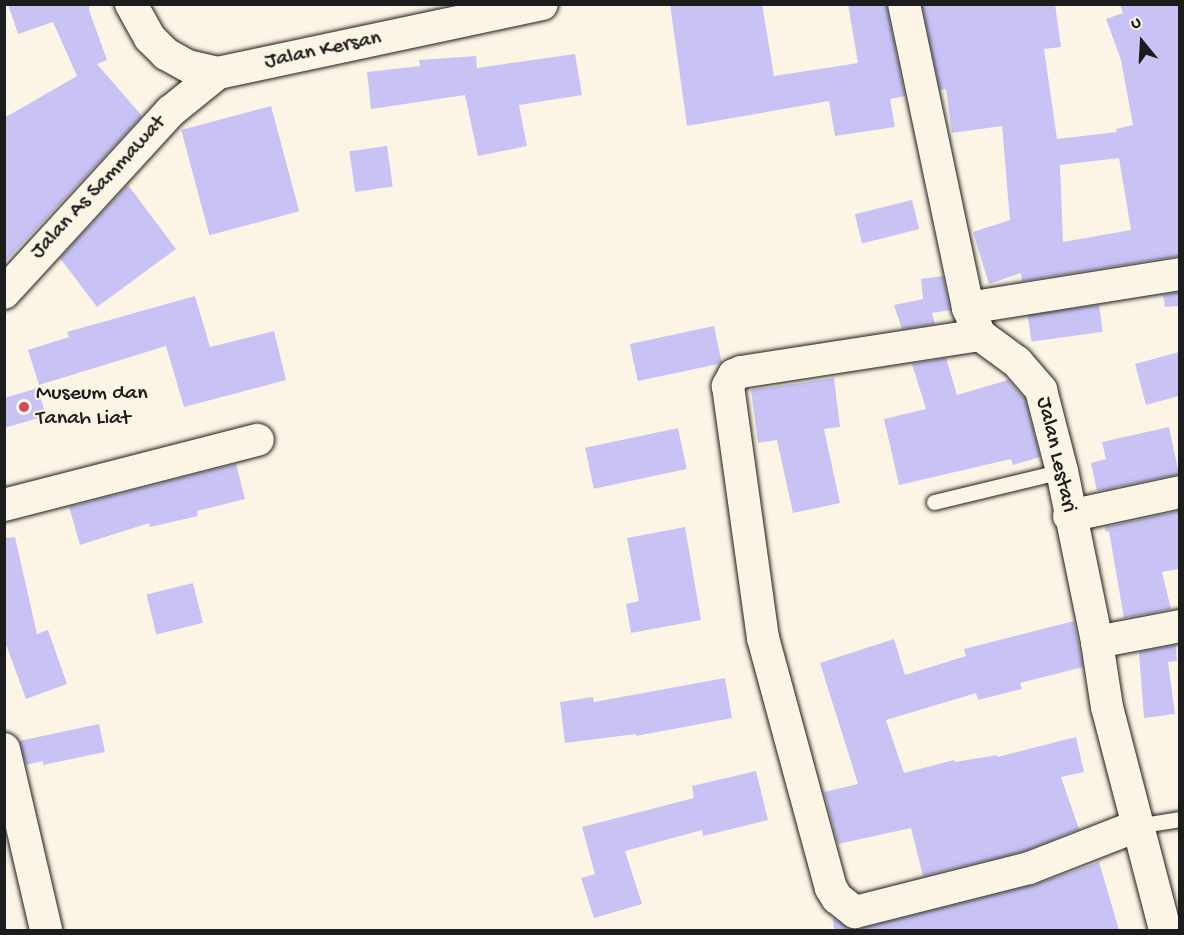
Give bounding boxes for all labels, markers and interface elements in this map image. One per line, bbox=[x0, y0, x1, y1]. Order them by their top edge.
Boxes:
north arrow bbox=[1112, 12, 1172, 72]
text: U bbox=[1129, 14, 1144, 35]
street label: Jalan Kersan bbox=[262, 26, 384, 76]
street label: Jalan As Sammawat bbox=[26, 111, 172, 265]
place label: Museum dan Tanah Liat bbox=[36, 381, 148, 433]
street label: Jalan Lestari bbox=[1029, 395, 1081, 515]
marker: Museum dan Tanah Liat bbox=[17, 400, 31, 414]

